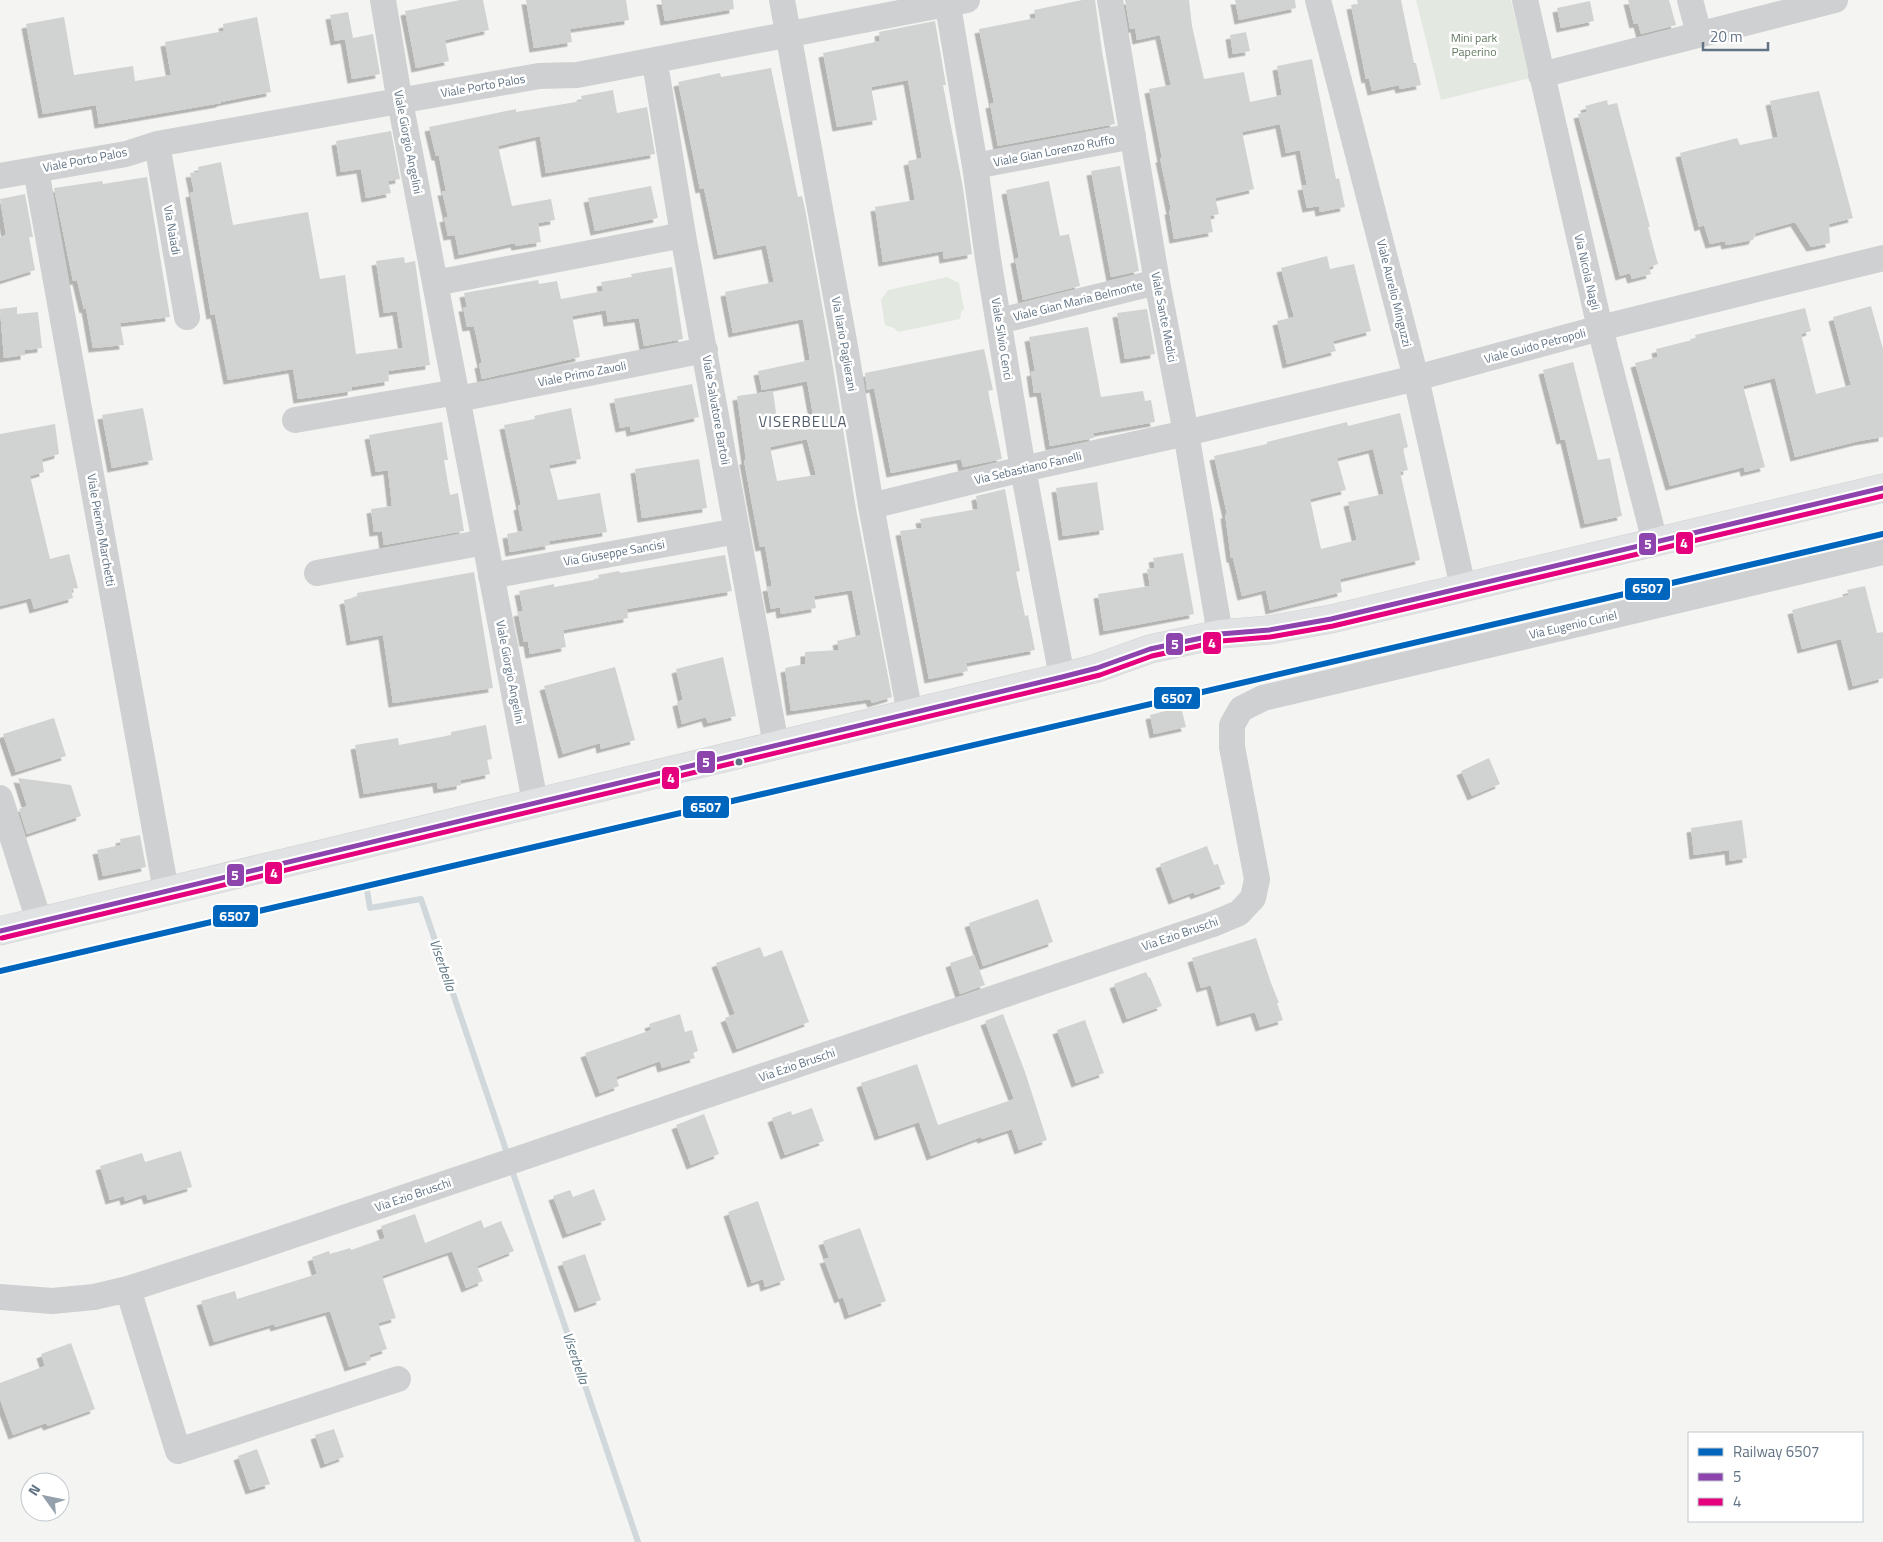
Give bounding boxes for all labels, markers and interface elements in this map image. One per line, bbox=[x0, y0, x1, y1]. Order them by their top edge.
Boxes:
scale bar bbox=[1703, 20, 1768, 52]
text: 20 m bbox=[1710, 25, 1743, 48]
park label: Mini park Paperino bbox=[1451, 28, 1498, 61]
street label: Viale Porto Palos bbox=[439, 69, 527, 102]
street label: Viale Giorgio Angelini bbox=[389, 88, 428, 196]
street label: Viale Gian Lorenzo Ruffo bbox=[992, 129, 1116, 172]
street label: Viale Porto Palos bbox=[41, 142, 129, 177]
street label: Via Naiadi bbox=[159, 204, 186, 256]
street label: Via Nicola Nagli bbox=[1569, 232, 1605, 312]
street label: Viale Aurelio Minguzzi bbox=[1372, 237, 1417, 349]
street label: Viale Sante Medici bbox=[1146, 270, 1183, 364]
street label: Viale Gian Maria Belmonte bbox=[1011, 275, 1145, 326]
street label: Via Ilario Paglierani bbox=[827, 295, 862, 393]
street label: Viale Silvio Cenci bbox=[987, 296, 1018, 381]
street label: Viale Guido Petropoli bbox=[1482, 323, 1588, 368]
street label: Viale Salvatore Bartoli bbox=[698, 354, 735, 466]
street label: Viale Primo Zavoli bbox=[536, 356, 628, 391]
district label: VISERBELLA bbox=[759, 410, 847, 433]
street label: Via Sebastiano Fanelli bbox=[972, 446, 1083, 489]
street label: Viale Pierino Marchetti bbox=[82, 472, 121, 588]
line badge: 4 bbox=[1675, 531, 1694, 555]
line badge: 5 bbox=[1638, 532, 1657, 556]
text: 4 bbox=[1680, 532, 1688, 553]
text: 5 bbox=[1644, 533, 1652, 554]
street label: Via Giuseppe Sancisi bbox=[562, 534, 666, 571]
line badge: 6507 bbox=[1624, 577, 1671, 601]
text: 6507 bbox=[1632, 577, 1664, 598]
street label: Via Eugenio Curiel bbox=[1527, 605, 1619, 644]
street label: Viale Giorgio Angelini bbox=[491, 618, 530, 726]
line badge: 4 bbox=[1202, 631, 1222, 655]
line badge: 5 bbox=[1165, 632, 1184, 656]
text: 4 bbox=[1208, 632, 1216, 653]
text: 5 bbox=[1171, 633, 1179, 654]
line badge: 6507 bbox=[1153, 686, 1201, 710]
text: 6507 bbox=[1161, 687, 1193, 708]
line badge: 5 bbox=[696, 750, 716, 774]
text: 5 bbox=[702, 751, 710, 772]
unlabelled marker bbox=[734, 757, 744, 767]
line badge: 4 bbox=[661, 766, 680, 790]
text: 4 bbox=[667, 767, 675, 788]
line badge: 6507 bbox=[682, 795, 730, 819]
text: 6507 bbox=[690, 796, 722, 817]
line badge: 4 bbox=[264, 861, 283, 885]
text: 4 bbox=[270, 862, 278, 883]
line badge: 5 bbox=[226, 863, 245, 887]
text: 5 bbox=[231, 864, 239, 885]
line badge: 6507 bbox=[212, 904, 259, 928]
text: 6507 bbox=[219, 905, 251, 926]
street label: Via Ezio Bruschi bbox=[1139, 912, 1221, 955]
water label: Viserbella bbox=[425, 936, 462, 995]
street label: Via Ezio Bruschi bbox=[756, 1043, 838, 1086]
street label: Via Ezio Bruschi bbox=[372, 1173, 454, 1216]
water label: Viserbella bbox=[558, 1329, 595, 1388]
legend bbox=[1688, 1432, 1863, 1522]
text: Railway 6507 bbox=[1733, 1440, 1819, 1463]
text: 5 bbox=[1733, 1465, 1741, 1488]
north arrow bbox=[20, 1472, 70, 1522]
text: N bbox=[22, 1480, 45, 1499]
text: 4 bbox=[1733, 1490, 1741, 1513]

